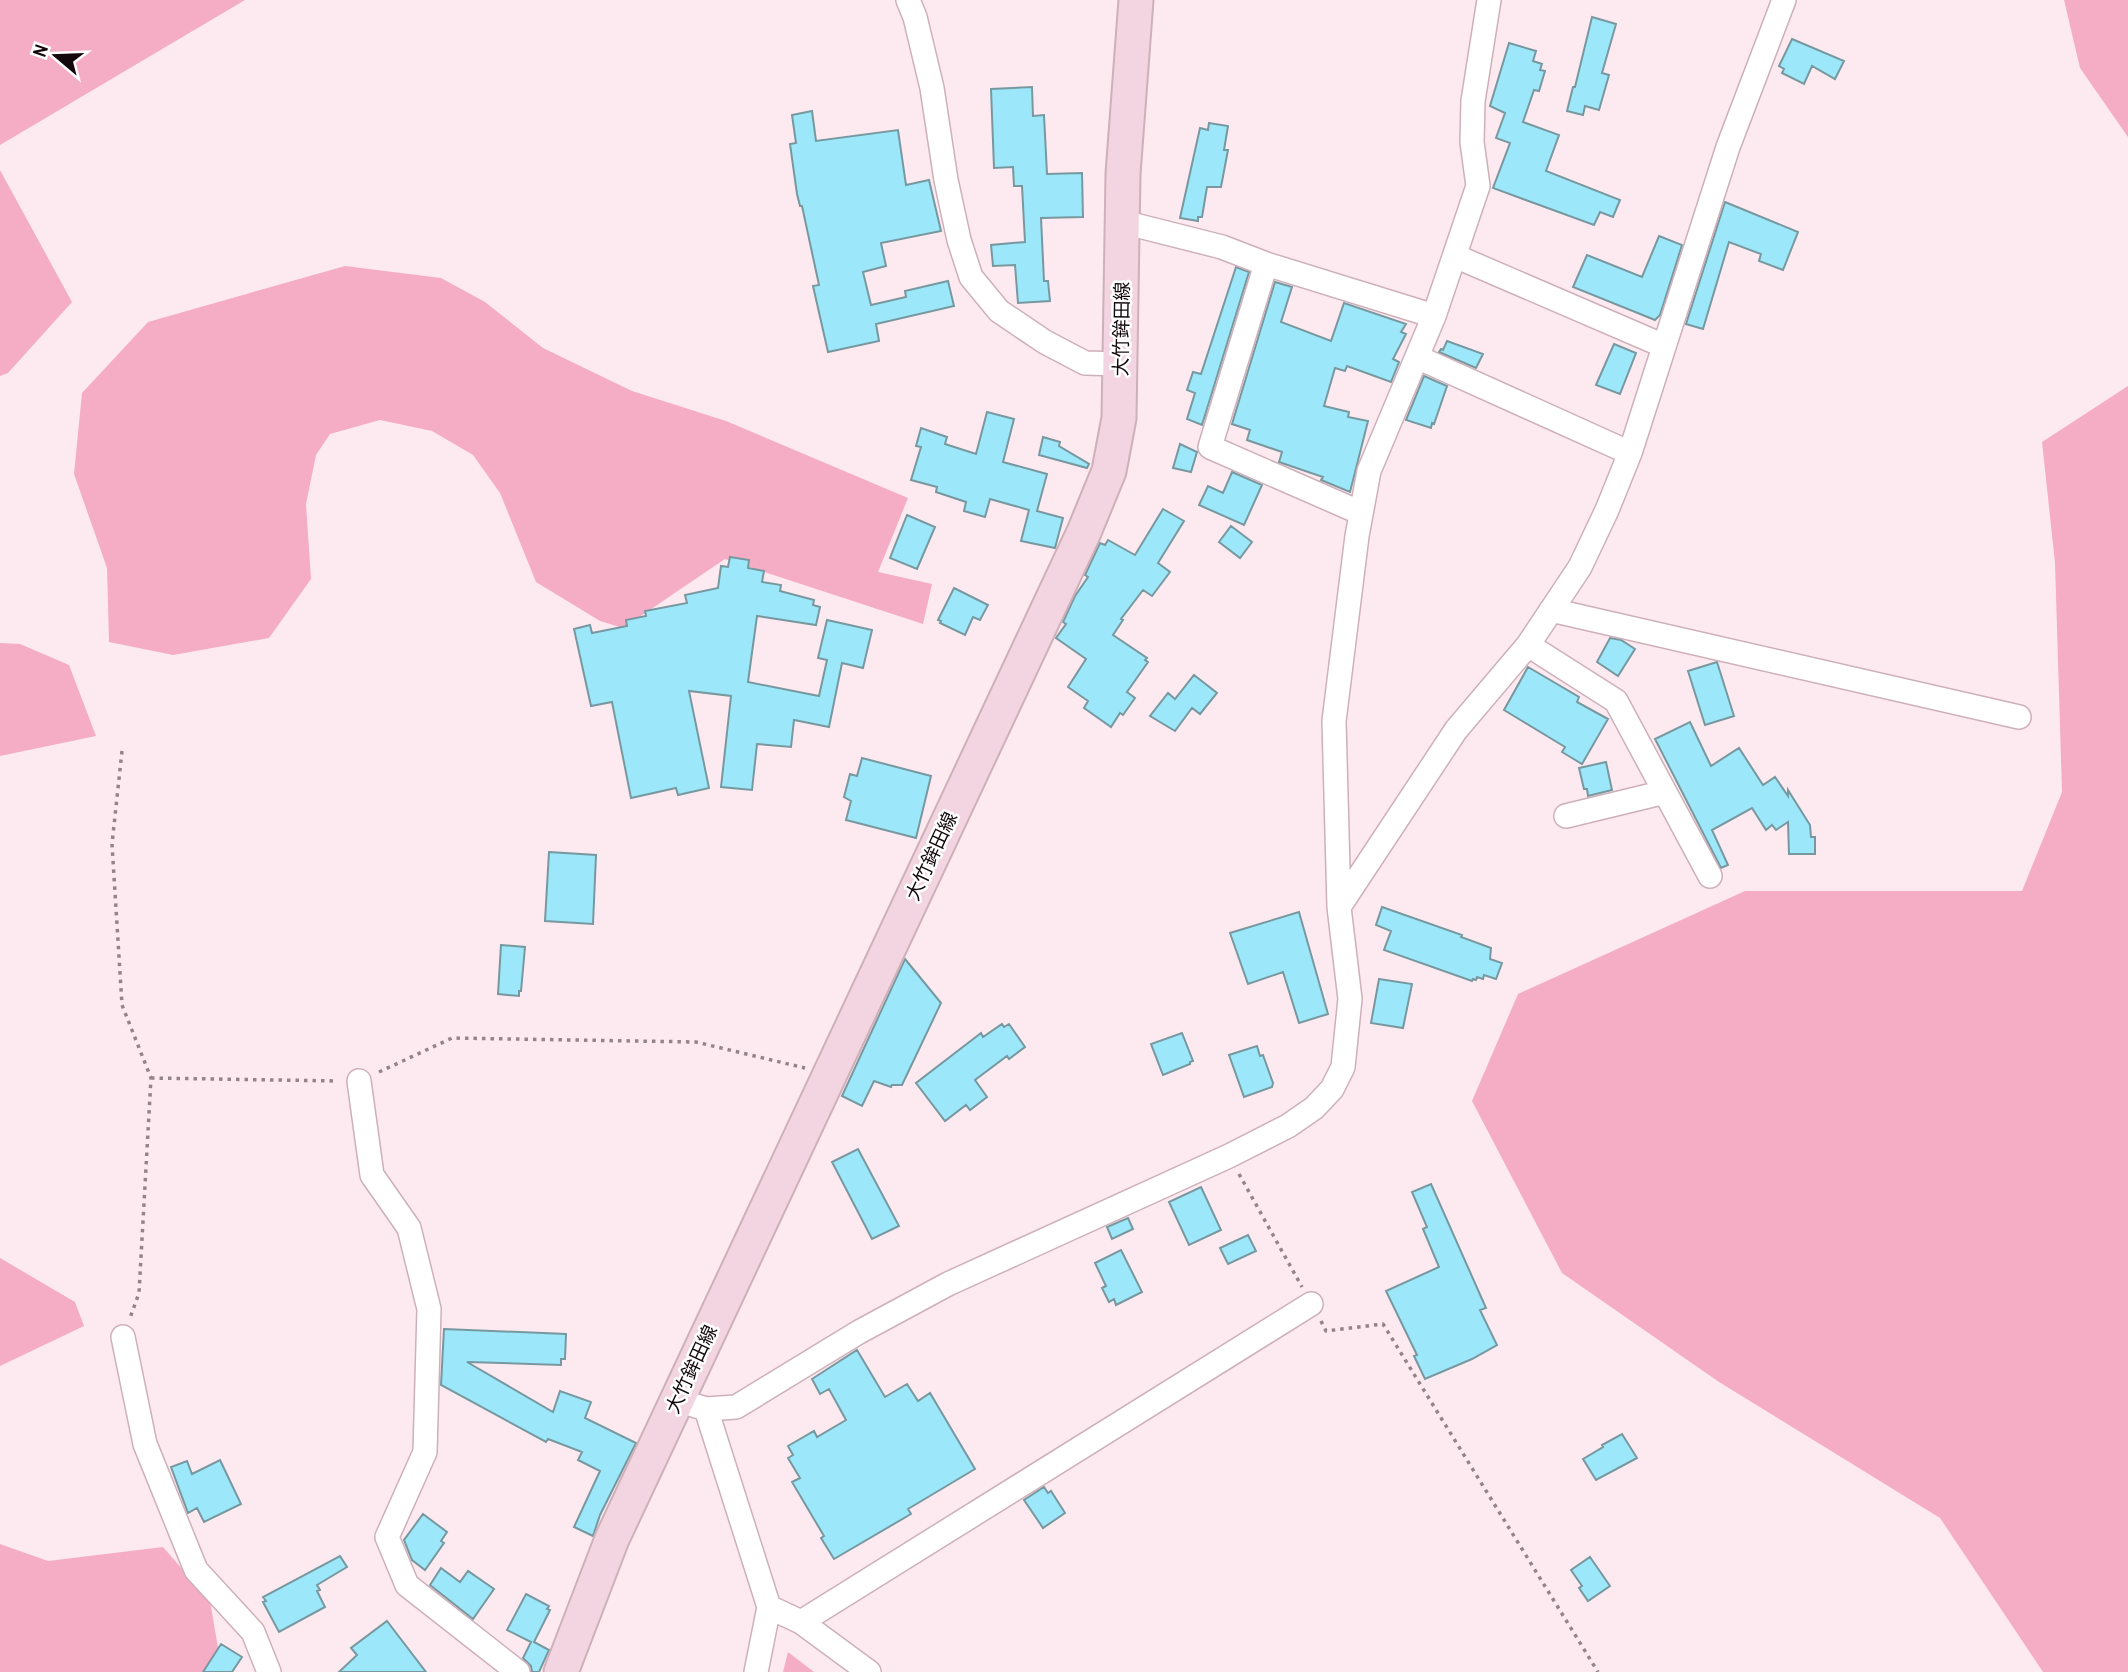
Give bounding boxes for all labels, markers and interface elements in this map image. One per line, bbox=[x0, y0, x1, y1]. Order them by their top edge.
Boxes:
north arrow bbox=[21, 21, 91, 91]
text: N bbox=[26, 41, 54, 60]
street label: 大竹鉾田線 bbox=[1107, 281, 1135, 377]
street label: 大竹鉾田線 bbox=[899, 807, 963, 905]
street label: 大竹鉾田線 bbox=[659, 1320, 723, 1418]

